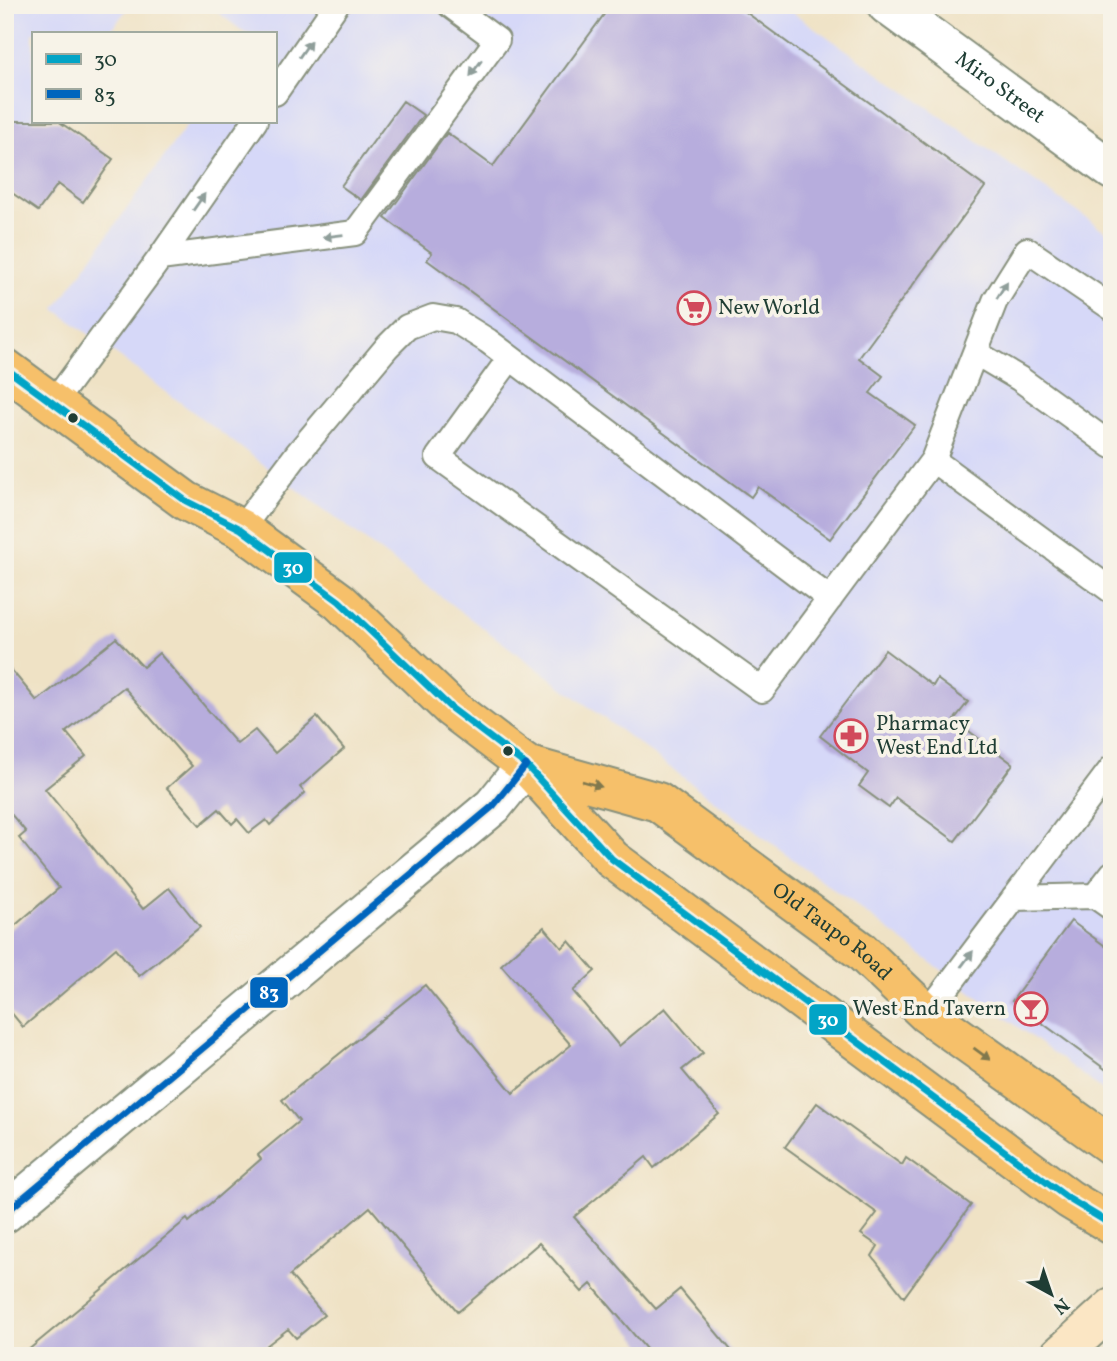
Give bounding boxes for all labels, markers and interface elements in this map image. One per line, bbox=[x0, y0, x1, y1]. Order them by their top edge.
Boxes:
legend bbox=[32, 32, 276, 122]
one-way arrow bbox=[298, 40, 312, 58]
street label: Miro Street bbox=[949, 45, 1051, 131]
text: 30 bbox=[94, 46, 117, 75]
one-way arrow bbox=[469, 58, 484, 76]
text: 83 bbox=[94, 82, 115, 111]
one-way arrow bbox=[192, 193, 206, 211]
one-way arrow bbox=[322, 230, 344, 241]
one-way arrow bbox=[995, 280, 1008, 300]
supermarket icon: New World bbox=[675, 289, 713, 327]
place label: New World bbox=[718, 294, 820, 323]
unlabelled marker bbox=[66, 411, 80, 425]
line badge: 30 bbox=[273, 551, 313, 584]
text: 30 bbox=[282, 556, 304, 582]
place label: Pharmacy West End Ltd bbox=[876, 710, 998, 763]
pharmacy icon: Pharmacy West End Ltd bbox=[832, 717, 870, 755]
unlabelled marker bbox=[501, 744, 515, 758]
one-way arrow bbox=[582, 779, 603, 789]
street label: Old Taupo Road bbox=[766, 876, 898, 988]
one-way arrow bbox=[959, 950, 973, 968]
line badge: 83 bbox=[249, 976, 289, 1009]
text: 83 bbox=[259, 981, 279, 1007]
bar icon: West End Tavern bbox=[1012, 990, 1050, 1028]
place label: West End Tavern bbox=[853, 995, 1006, 1024]
line badge: 30 bbox=[808, 1003, 848, 1036]
text: 30 bbox=[817, 1008, 839, 1034]
one-way arrow bbox=[973, 1047, 991, 1061]
north arrow bbox=[1016, 1260, 1086, 1330]
text: N bbox=[1047, 1291, 1074, 1320]

